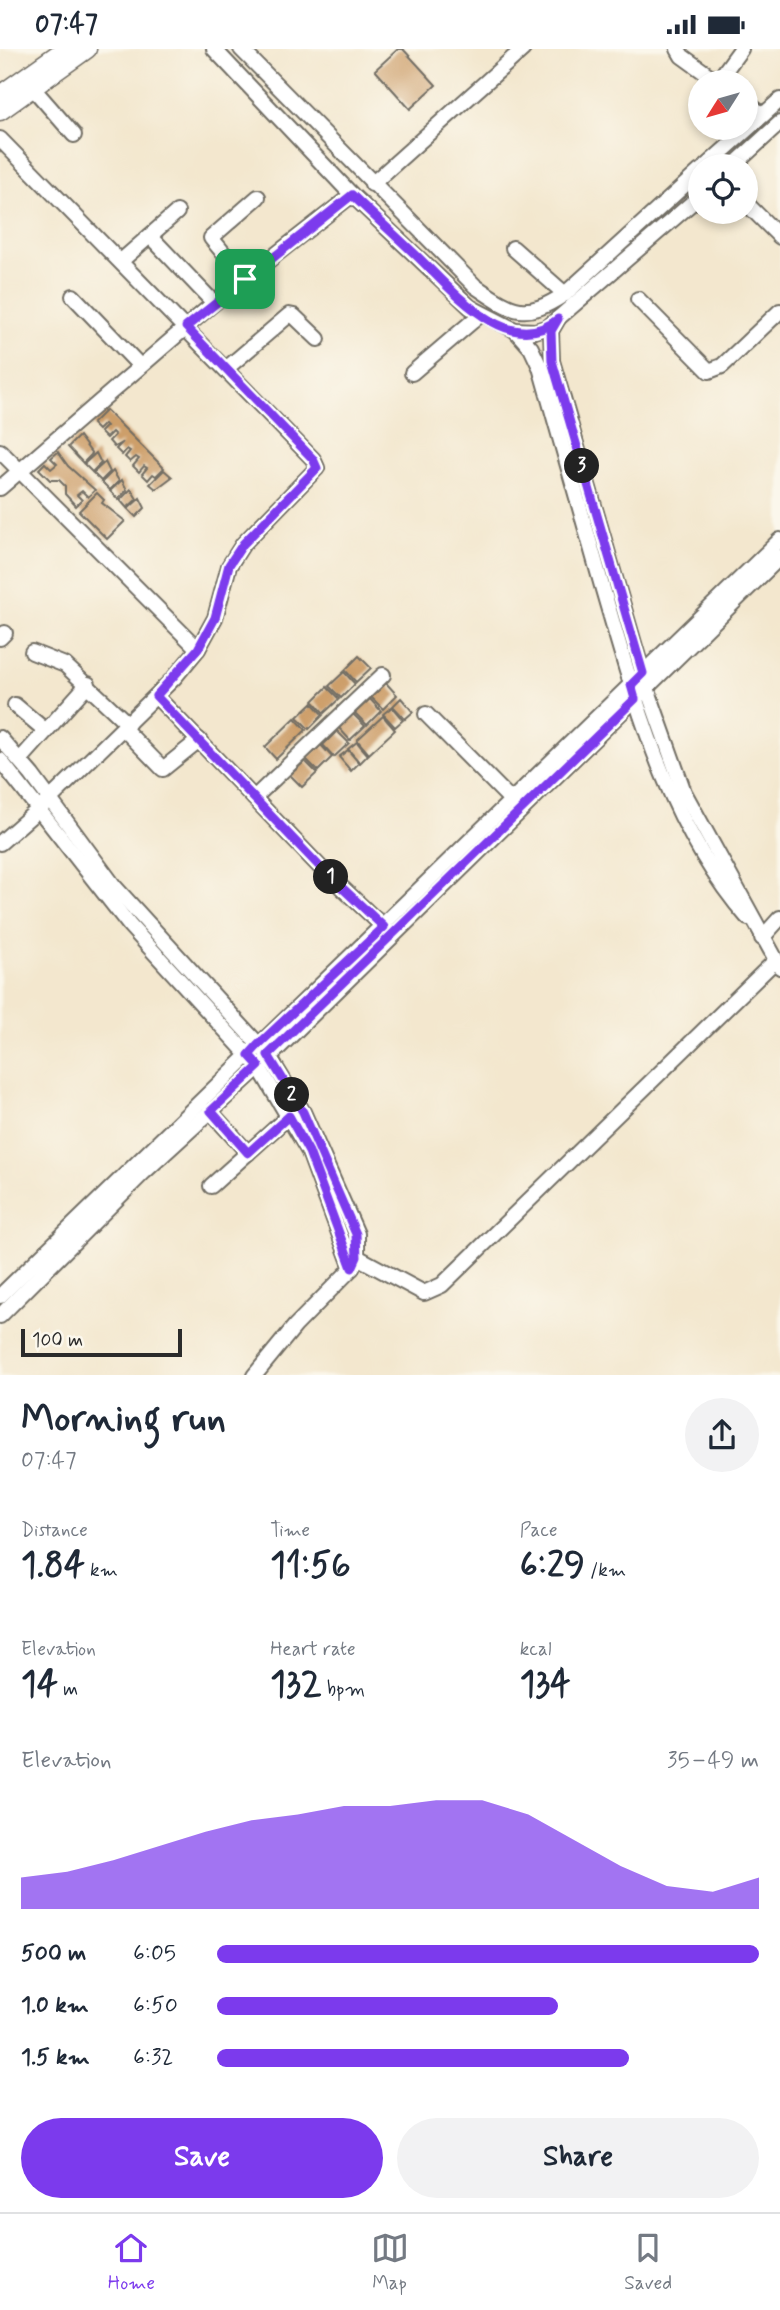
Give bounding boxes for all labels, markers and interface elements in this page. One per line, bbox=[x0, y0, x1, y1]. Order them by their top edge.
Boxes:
text: 07:47 bbox=[35, 8, 98, 42]
north arrow bbox=[688, 70, 758, 140]
map controls bbox=[688, 70, 758, 224]
button: locate bbox=[688, 154, 758, 224]
pin bbox=[215, 249, 275, 309]
icon: arrive bbox=[226, 260, 264, 298]
pin: 3 bbox=[564, 449, 600, 483]
text: 3 bbox=[577, 453, 586, 478]
pin: 1 bbox=[314, 859, 348, 895]
text: 1 bbox=[326, 864, 335, 889]
pin: 2 bbox=[274, 1077, 310, 1113]
text: 2 bbox=[287, 1082, 296, 1107]
scale bar bbox=[21, 1327, 182, 1358]
text: 100 m bbox=[32, 1328, 83, 1353]
text: Morning run bbox=[21, 1395, 226, 1444]
button: share bbox=[685, 1398, 759, 1472]
text: 07:47 bbox=[21, 1446, 77, 1476]
text: Distance bbox=[21, 1518, 88, 1543]
text: Time bbox=[270, 1518, 310, 1543]
text: Pace bbox=[520, 1518, 557, 1543]
text: 1.84 bbox=[21, 1543, 85, 1589]
text: 11:56 bbox=[270, 1543, 351, 1589]
text: 6:29 bbox=[520, 1543, 585, 1589]
text: km bbox=[85, 1558, 118, 1583]
text: /km bbox=[585, 1558, 626, 1583]
text: Elevation bbox=[21, 1637, 96, 1662]
text: Heart rate bbox=[270, 1637, 356, 1662]
text: kcal bbox=[520, 1637, 552, 1662]
text: 14 bbox=[21, 1662, 58, 1708]
text: 132 bbox=[270, 1662, 322, 1708]
text: 134 bbox=[520, 1662, 571, 1708]
text: m bbox=[58, 1677, 78, 1702]
text: bpm bbox=[322, 1677, 365, 1702]
text: Elevation bbox=[21, 1746, 112, 1776]
text: 35–49 m bbox=[667, 1746, 759, 1776]
text: 500 m bbox=[21, 1939, 86, 1969]
text: 6:05 bbox=[133, 1939, 176, 1969]
text: 1.0 km bbox=[21, 1991, 89, 2021]
text: 6:50 bbox=[133, 1991, 178, 2021]
text: 1.5 km bbox=[21, 2043, 90, 2073]
text: 6:32 bbox=[133, 2043, 173, 2073]
button: Save bbox=[21, 2118, 383, 2198]
button: Share bbox=[397, 2118, 759, 2198]
tab: Home bbox=[108, 2229, 155, 2296]
tab: Map bbox=[371, 2229, 409, 2296]
tab: Saved bbox=[624, 2229, 672, 2296]

